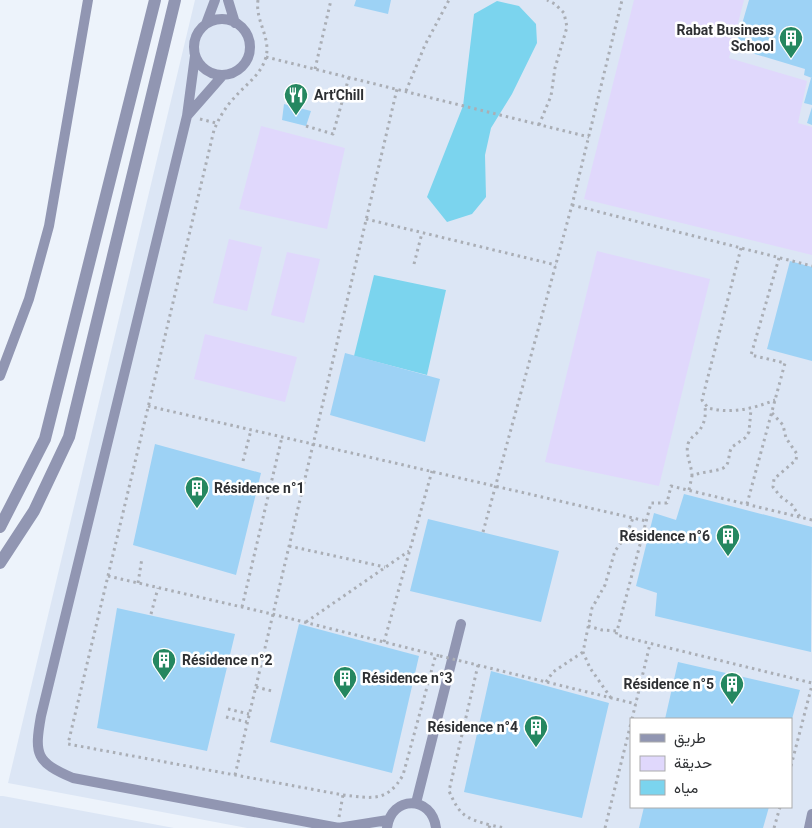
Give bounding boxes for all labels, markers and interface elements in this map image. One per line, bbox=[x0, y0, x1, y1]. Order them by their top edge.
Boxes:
place label: Rabat Business School bbox=[676, 21, 774, 59]
building icon: Rabat Business School bbox=[778, 25, 804, 59]
restaurant icon: Art'Chill bbox=[283, 82, 309, 116]
place label: Art'Chill bbox=[314, 86, 364, 108]
building icon: Résidence n°1 bbox=[184, 475, 210, 509]
place label: Résidence n°1 bbox=[214, 479, 304, 501]
building icon: Résidence n°6 bbox=[715, 523, 741, 557]
place label: Résidence n°6 bbox=[620, 527, 710, 549]
building icon: Résidence n°2 bbox=[151, 647, 177, 681]
place label: Résidence n°2 bbox=[182, 651, 272, 673]
building icon: Résidence n°3 bbox=[332, 665, 358, 699]
place label: Résidence n°3 bbox=[362, 669, 452, 691]
building icon: Résidence n°5 bbox=[719, 671, 745, 705]
place label: Résidence n°5 bbox=[624, 675, 714, 697]
building icon: Résidence n°4 bbox=[523, 714, 549, 748]
place label: Résidence n°4 bbox=[428, 718, 518, 740]
legend bbox=[630, 718, 792, 808]
text: طريق bbox=[674, 728, 706, 751]
text: حديقة bbox=[674, 753, 712, 776]
text: مياه bbox=[674, 778, 698, 801]

